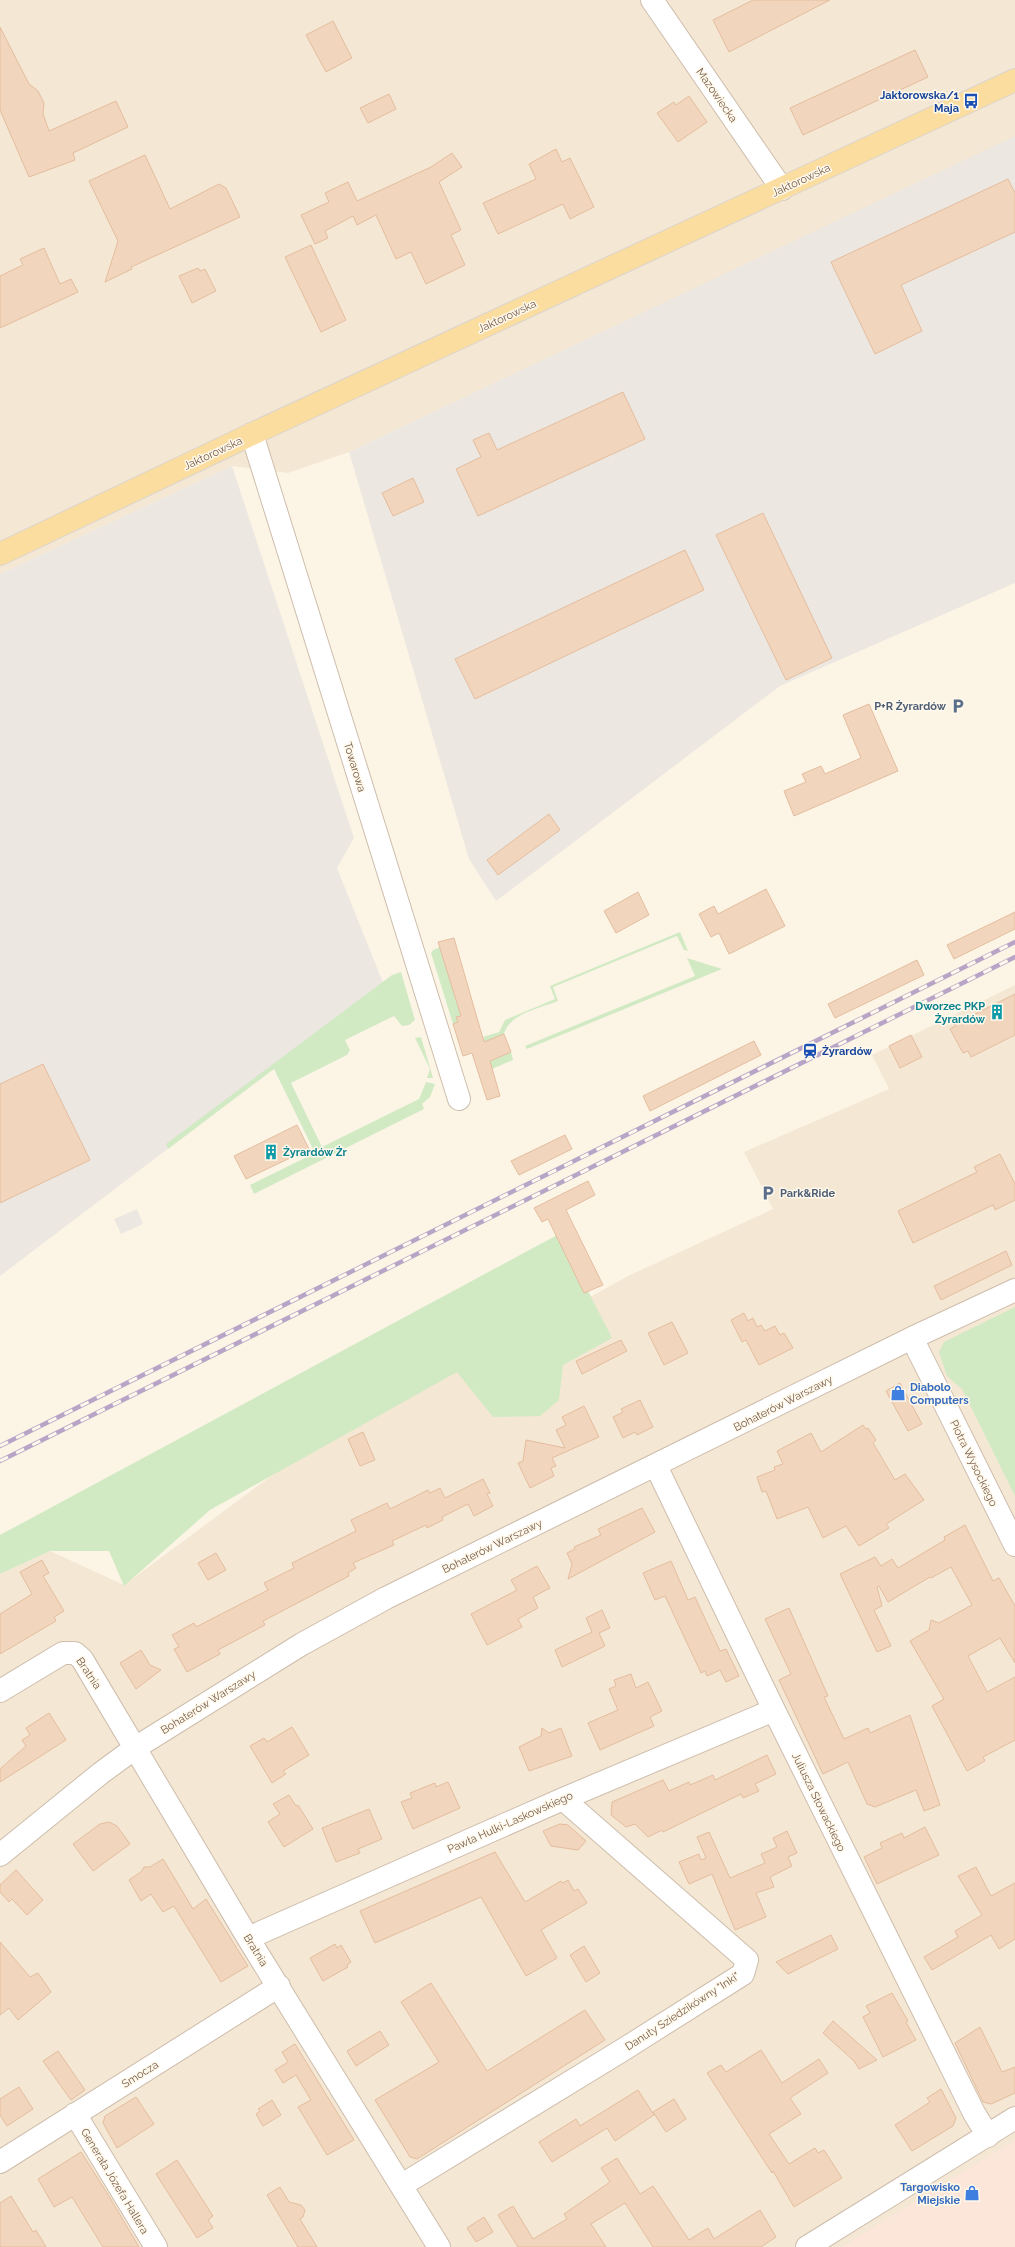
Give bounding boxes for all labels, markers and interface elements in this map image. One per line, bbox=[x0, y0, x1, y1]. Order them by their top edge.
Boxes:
street label: Mazowiecka bbox=[693, 66, 740, 125]
place label: Jaktorowska/1 Maja bbox=[880, 89, 960, 115]
bus stop icon: Jaktorowska/1 Maja bbox=[962, 92, 980, 110]
street label: Jaktorowska bbox=[770, 161, 833, 200]
street label: Jaktorowska bbox=[476, 297, 539, 336]
street label: Jaktorowska bbox=[182, 434, 245, 473]
parking icon: P+R Żyrardów bbox=[949, 697, 967, 715]
place label: P+R Żyrardów bbox=[874, 699, 947, 713]
street label: Towarowa bbox=[341, 741, 368, 794]
place label: Dworzec PKP Żyrardów bbox=[915, 1000, 986, 1026]
building icon: Dworzec PKP Żyrardów bbox=[988, 1003, 1006, 1021]
station icon: Żyrardów bbox=[801, 1042, 819, 1060]
place label: Żyrardów bbox=[822, 1044, 873, 1058]
building icon: Żyrardów Żr bbox=[262, 1143, 280, 1161]
place label: Żyrardów Żr bbox=[283, 1145, 347, 1159]
parking icon: Park&Ride bbox=[759, 1184, 777, 1202]
place label: Park&Ride bbox=[780, 1187, 835, 1200]
street label: Bohaterów Warszawy bbox=[731, 1373, 835, 1434]
place label: Diabolo Computers bbox=[910, 1381, 969, 1407]
shop icon: Diabolo Computers bbox=[889, 1384, 907, 1402]
street label: Piotra Wysockiego bbox=[947, 1418, 1000, 1509]
street label: Bohaterów Warszawy bbox=[440, 1517, 544, 1576]
street label: Bratnia bbox=[73, 1655, 104, 1692]
street label: Bohaterów Warszawy bbox=[158, 1668, 258, 1737]
street label: Juliusza Słowackiego bbox=[789, 1751, 848, 1854]
street label: Pawła Hulki-Laskowskiego bbox=[446, 1789, 575, 1856]
street label: Bratnia bbox=[241, 1932, 271, 1969]
street label: Danuty Sziedzikówny "Inki" bbox=[623, 1970, 742, 2053]
street label: Smocza bbox=[120, 2058, 161, 2091]
street label: Generała Józefa Hallera bbox=[78, 2126, 151, 2236]
place label: Targowisko Miejskie bbox=[900, 2181, 960, 2207]
shop icon: Targowisko Miejskie bbox=[963, 2184, 981, 2202]

